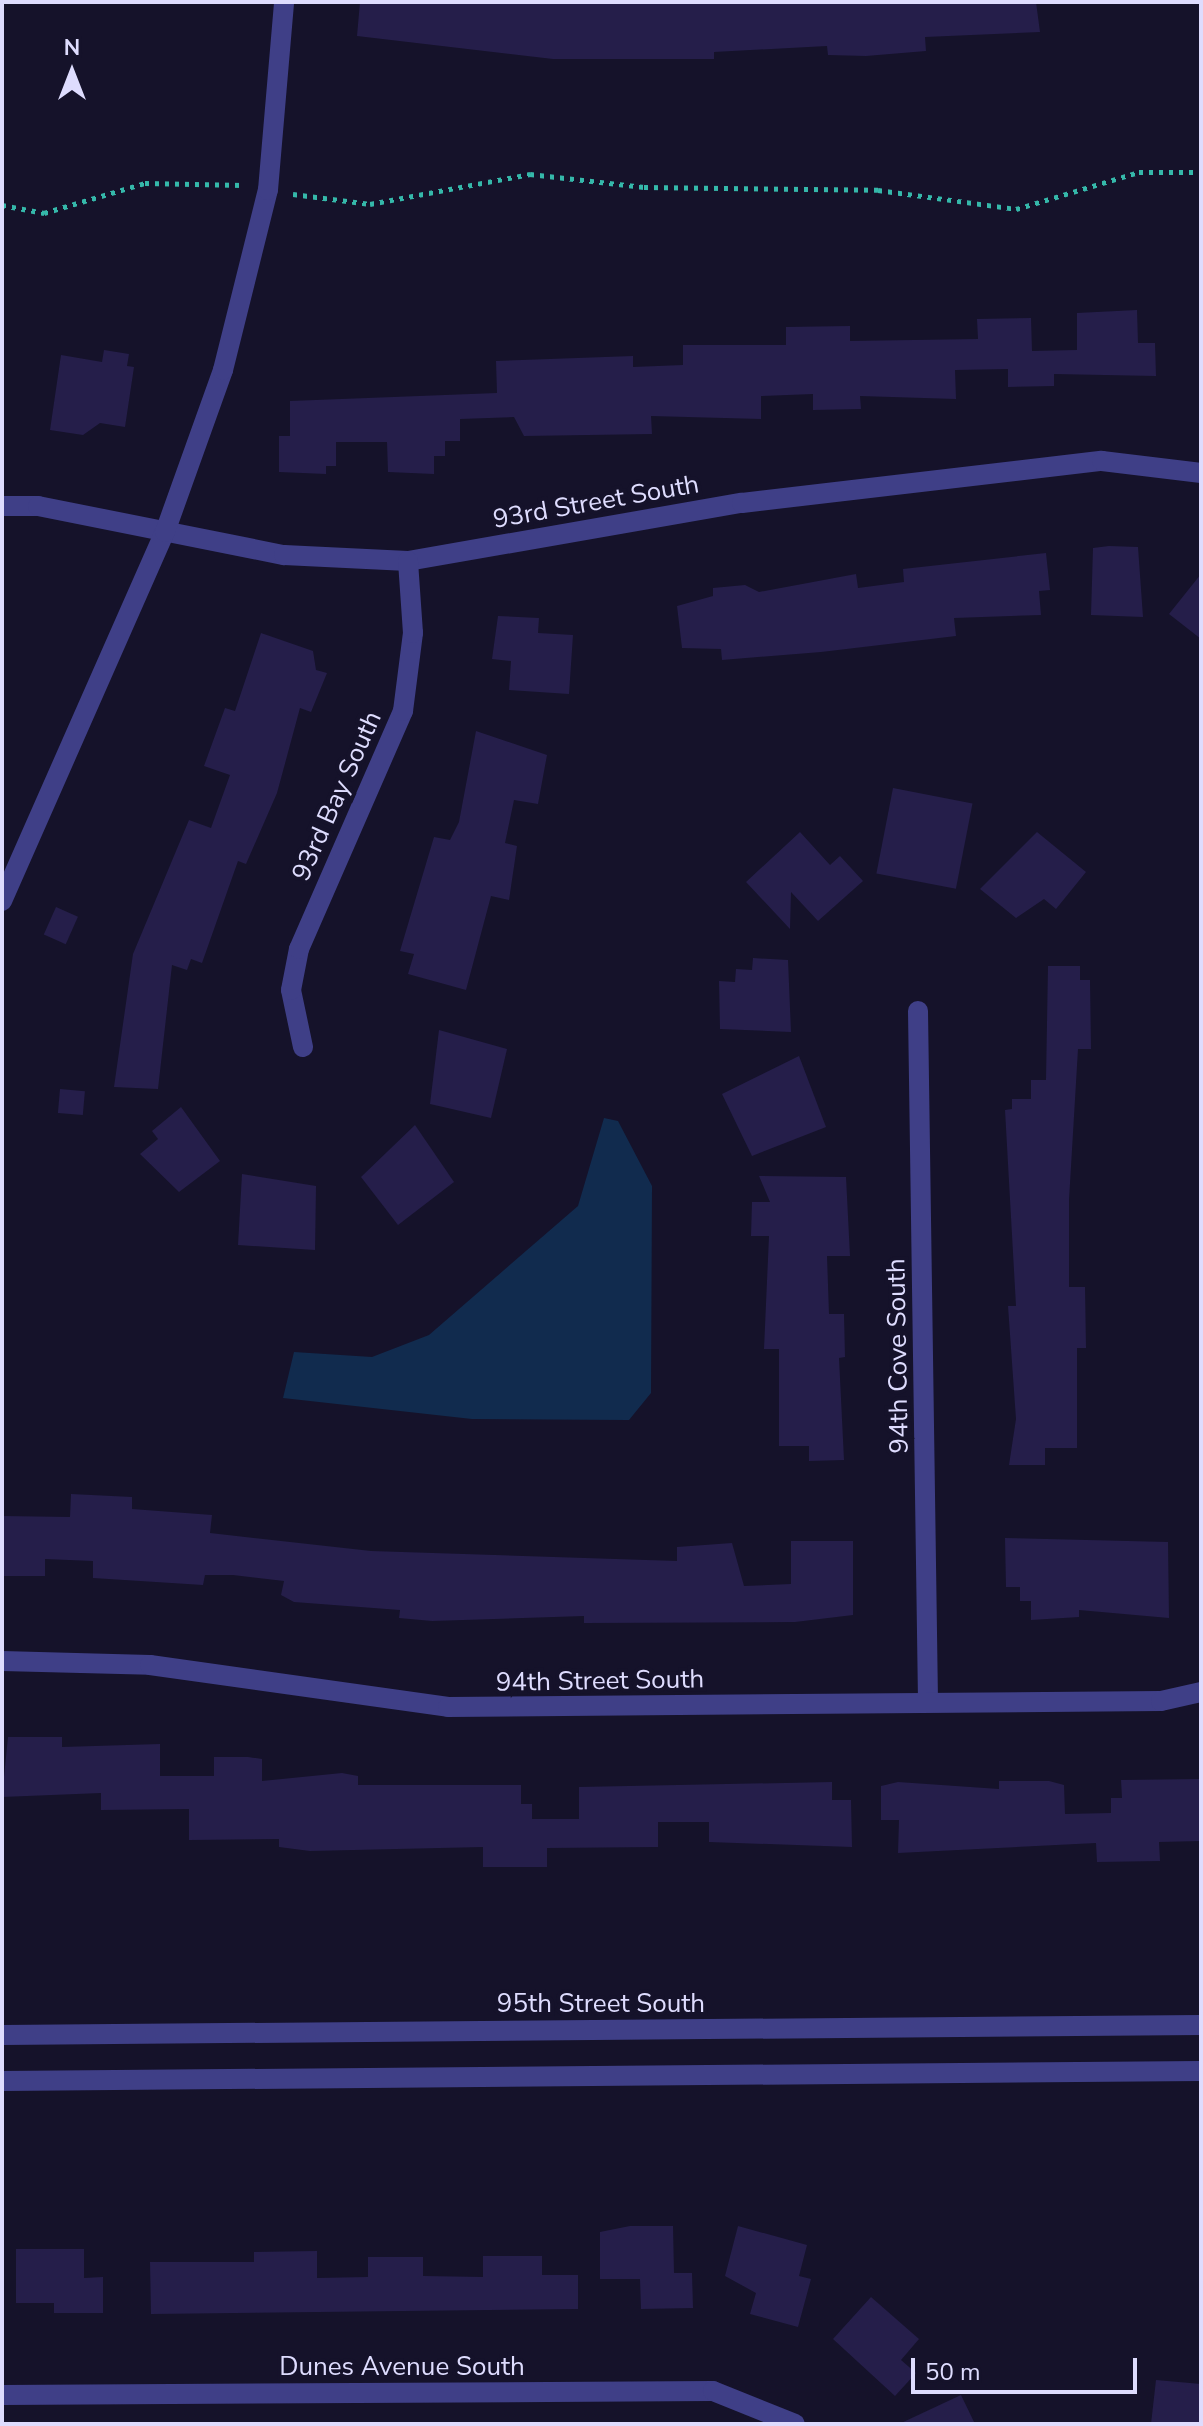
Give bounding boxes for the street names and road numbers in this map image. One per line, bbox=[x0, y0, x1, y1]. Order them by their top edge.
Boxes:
street label: 93rd Street South bbox=[491, 469, 701, 535]
street label: 93rd Bay South bbox=[286, 706, 388, 886]
street label: 94th Cove South bbox=[881, 1258, 915, 1454]
street label: 94th Street South bbox=[496, 1664, 704, 1698]
street label: 95th Street South bbox=[497, 1988, 705, 2020]
street label: Dunes Avenue South bbox=[279, 2351, 525, 2383]

